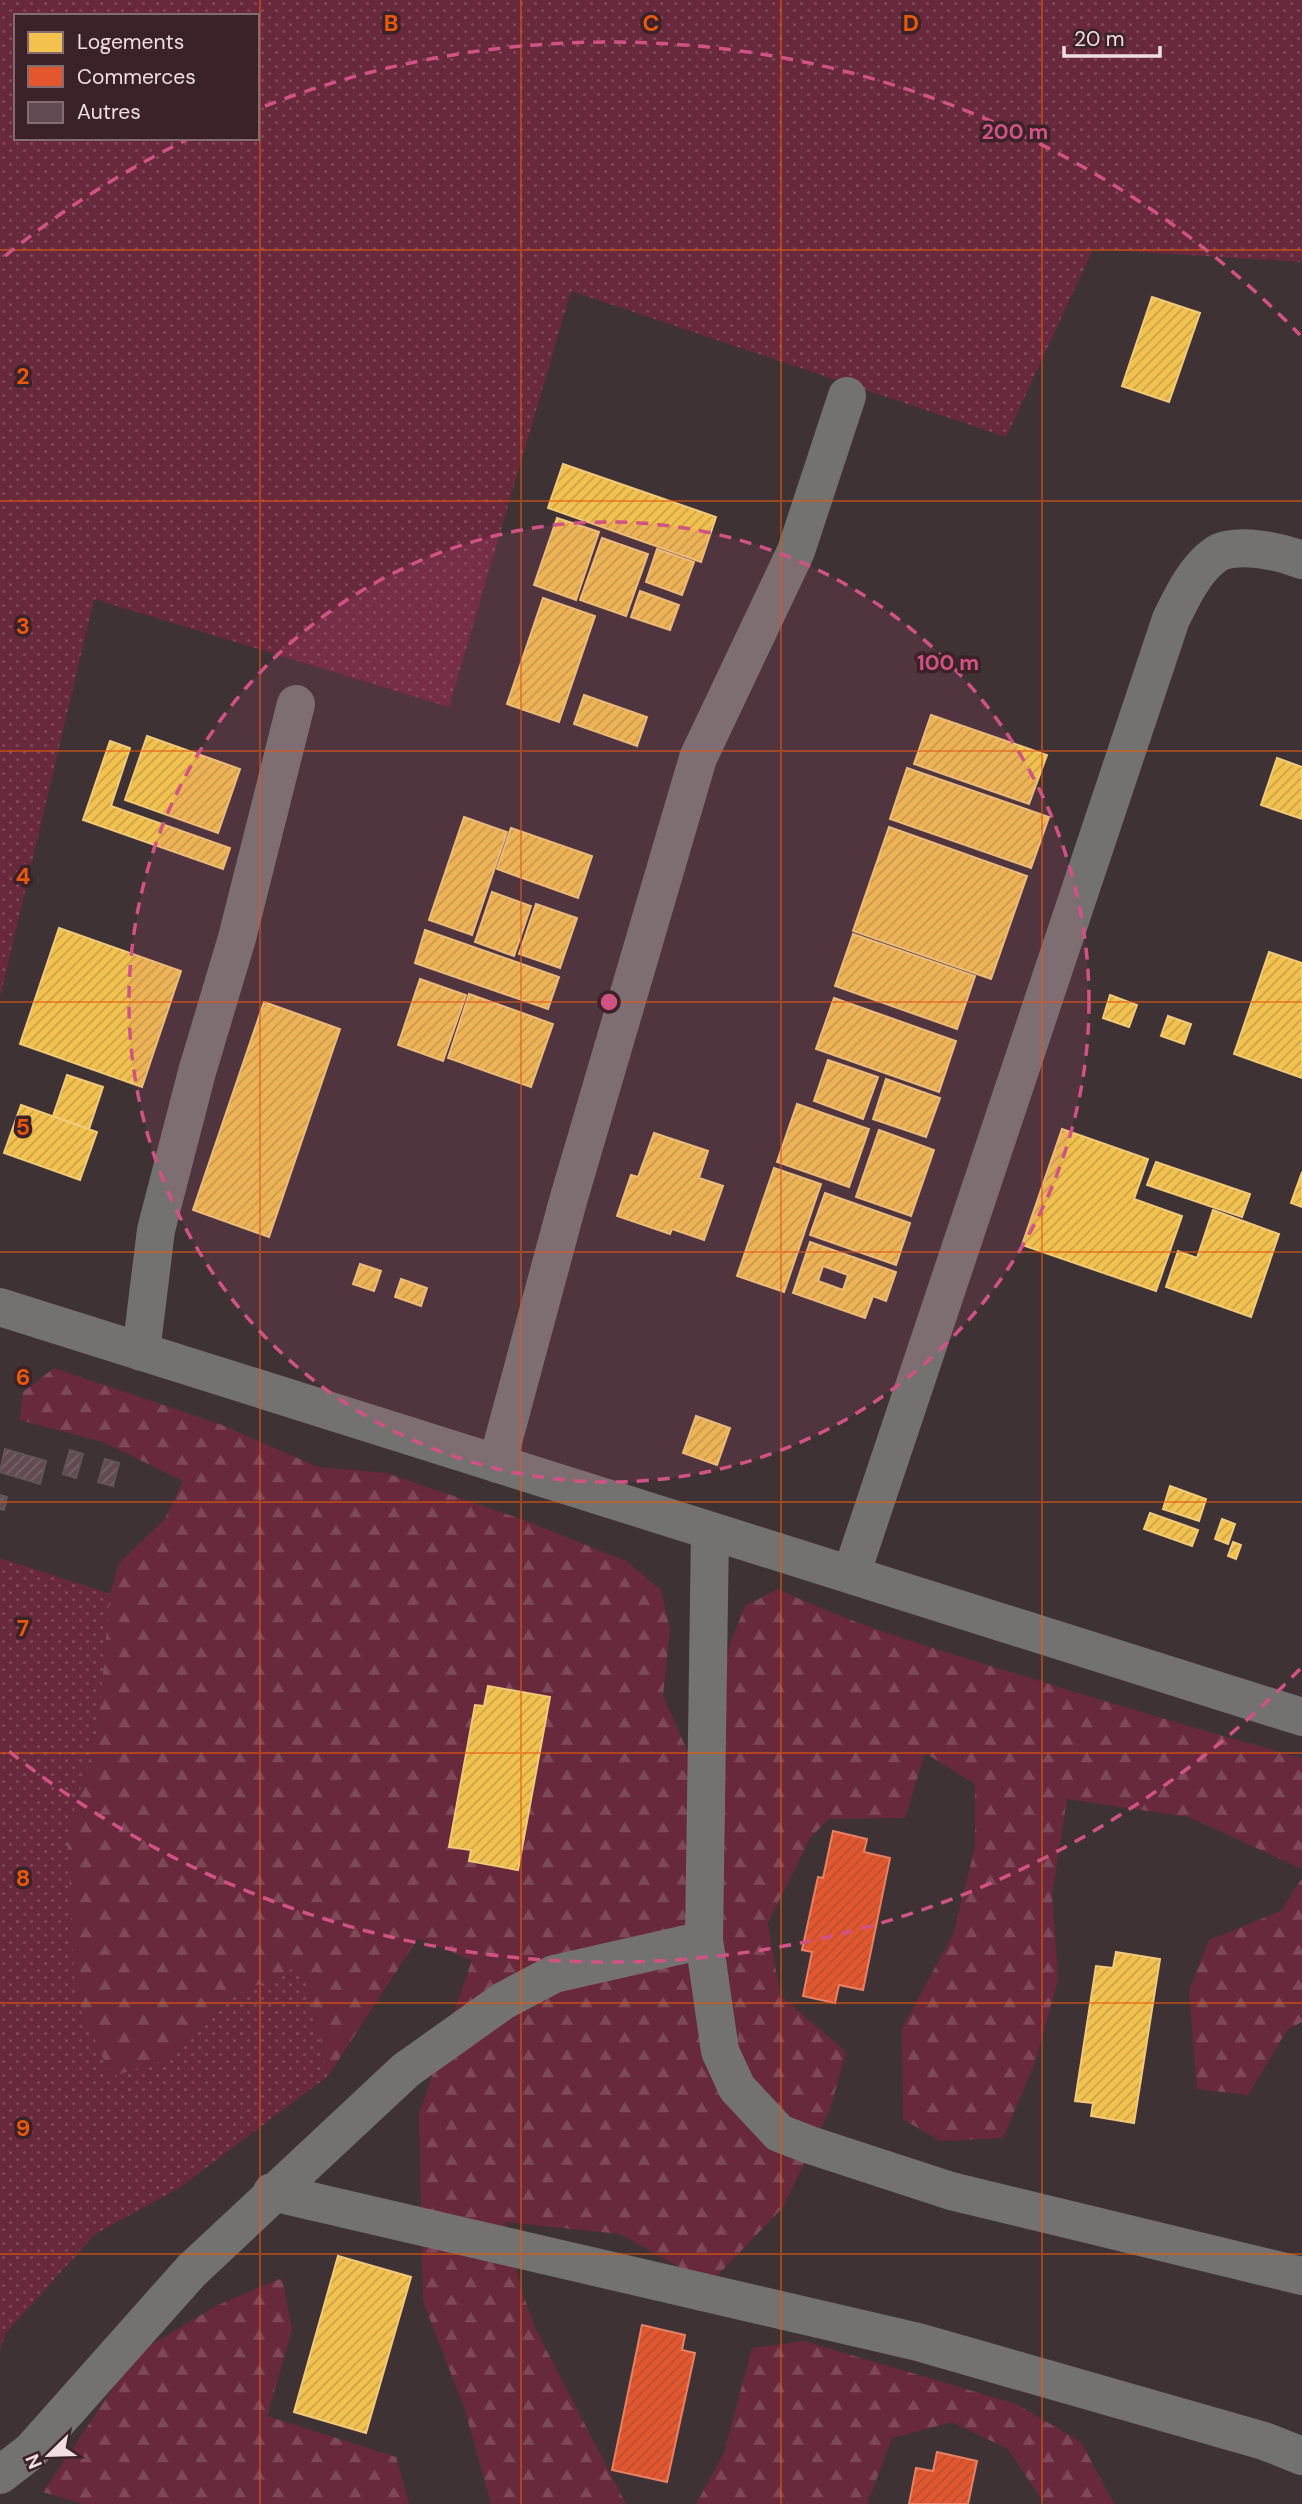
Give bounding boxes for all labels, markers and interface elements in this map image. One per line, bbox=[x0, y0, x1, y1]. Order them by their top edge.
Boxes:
text: B bbox=[384, 8, 398, 38]
text: C bbox=[643, 8, 659, 38]
text: D bbox=[903, 8, 919, 38]
legend bbox=[14, 14, 259, 140]
scale bar bbox=[1064, 14, 1160, 58]
text: 20 m bbox=[1074, 25, 1125, 53]
text: Logements bbox=[77, 28, 184, 56]
text: Commerces bbox=[77, 63, 196, 91]
text: Autres bbox=[77, 98, 141, 126]
text: 200 m bbox=[982, 118, 1048, 146]
text: 2 bbox=[16, 361, 30, 391]
text: 3 bbox=[16, 611, 30, 641]
text: 100 m bbox=[917, 649, 979, 677]
text: 4 bbox=[16, 861, 31, 891]
centre of rings bbox=[597, 990, 621, 1014]
text: 5 bbox=[16, 1112, 30, 1142]
text: 6 bbox=[16, 1362, 30, 1392]
text: 7 bbox=[17, 1613, 29, 1643]
text: 8 bbox=[16, 1863, 30, 1893]
text: 9 bbox=[16, 2113, 30, 2143]
north arrow bbox=[14, 2420, 84, 2490]
text: N bbox=[20, 2450, 48, 2473]

